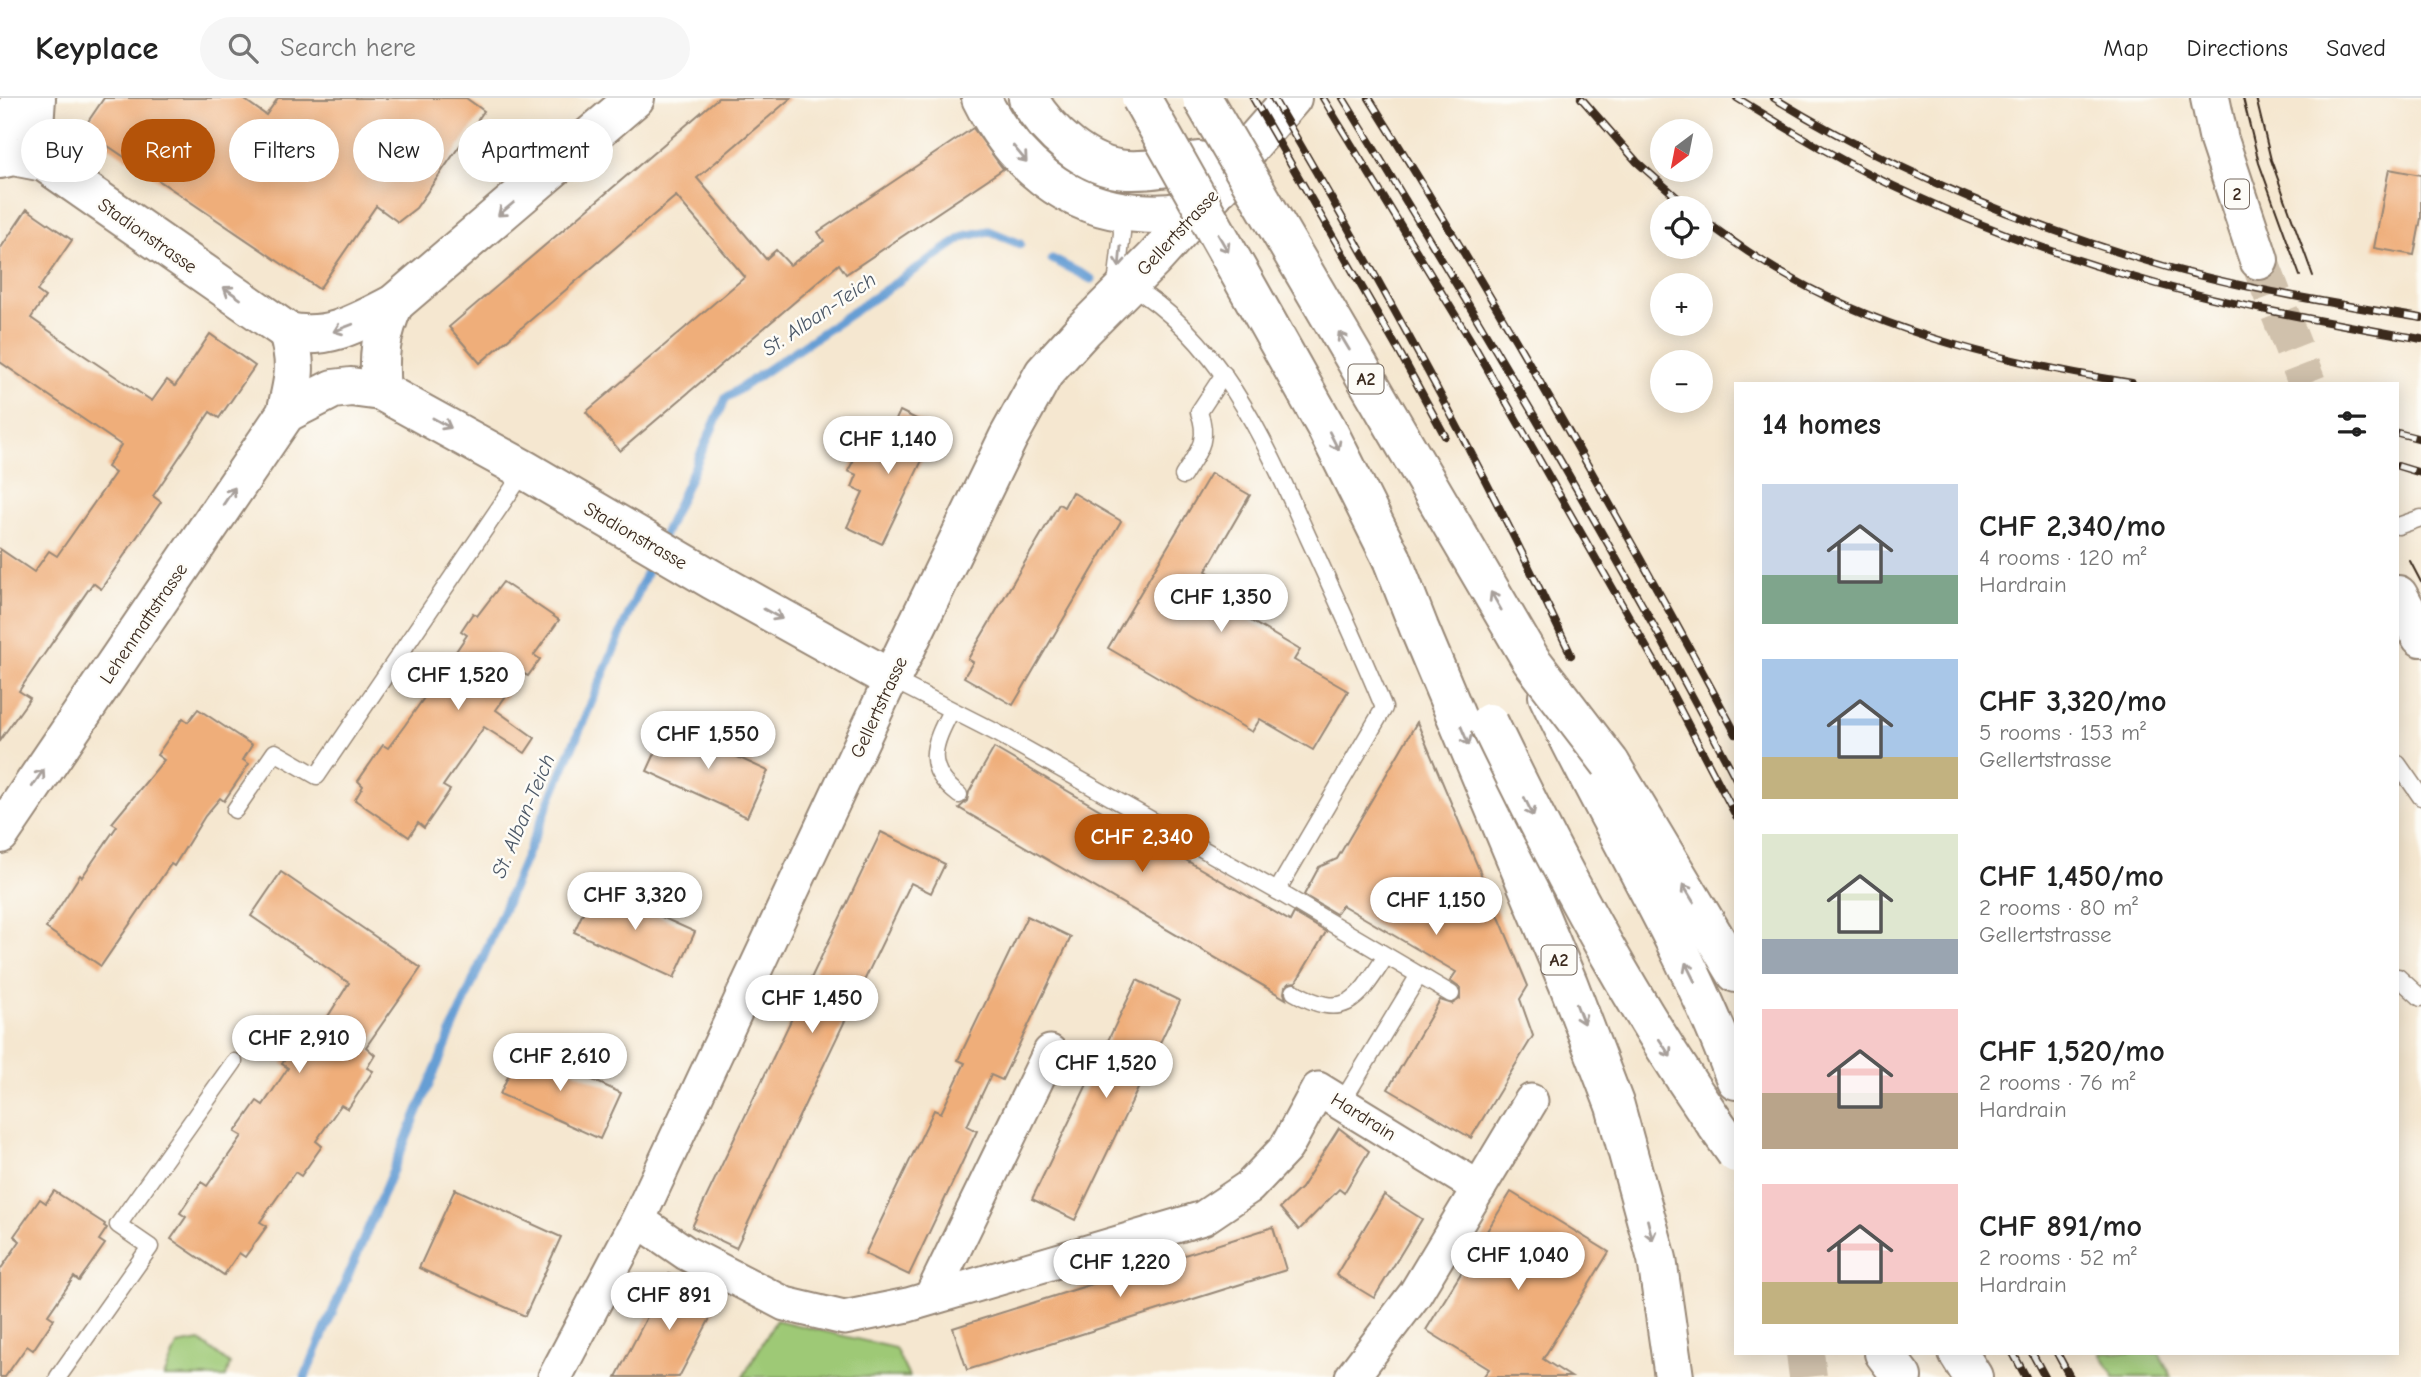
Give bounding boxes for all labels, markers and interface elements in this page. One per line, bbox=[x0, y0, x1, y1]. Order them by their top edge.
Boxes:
search box bbox=[200, 17, 690, 80]
text: Keyplace bbox=[35, 29, 158, 67]
icon: search bbox=[224, 29, 262, 67]
text: Search here bbox=[280, 33, 416, 63]
text: Map bbox=[2103, 34, 2149, 62]
text: Directions bbox=[2187, 34, 2288, 62]
text: Saved bbox=[2326, 34, 2386, 62]
chip: Buy bbox=[21, 119, 107, 182]
chip: Rent bbox=[121, 119, 215, 182]
chip: Filters bbox=[229, 119, 339, 182]
chip: New bbox=[353, 119, 444, 182]
chip: Apartment bbox=[458, 119, 613, 182]
north arrow bbox=[1650, 119, 1713, 182]
map controls bbox=[1650, 119, 1713, 413]
one-way arrow bbox=[1012, 145, 1028, 163]
road number: 2 bbox=[2225, 180, 2249, 208]
street label: Gellertstrasse bbox=[1132, 185, 1223, 280]
street label: Stadionstrasse bbox=[94, 194, 201, 278]
button: locate bbox=[1650, 196, 1713, 259]
one-way arrow bbox=[497, 201, 515, 217]
one-way arrow bbox=[1216, 232, 1230, 252]
one-way arrow bbox=[1113, 245, 1126, 267]
water label: St. Alban-Teich bbox=[758, 267, 880, 361]
button: + bbox=[1650, 273, 1713, 336]
one-way arrow bbox=[223, 286, 242, 300]
one-way arrow bbox=[333, 323, 354, 336]
one-way arrow bbox=[1337, 332, 1351, 352]
button: − bbox=[1650, 350, 1713, 413]
road number: A2 bbox=[1348, 365, 1384, 394]
icon: filters bbox=[2333, 405, 2371, 443]
text: 14 homes bbox=[1762, 407, 1881, 442]
one-way arrow bbox=[431, 416, 451, 430]
pin: CHF 1,140 bbox=[808, 416, 968, 476]
text: CHF 1,140 bbox=[839, 425, 937, 452]
one-way arrow bbox=[1327, 430, 1341, 451]
one-way arrow bbox=[222, 486, 236, 506]
street label: Stadionstrasse bbox=[580, 497, 691, 574]
text: CHF 2,340/mo bbox=[1979, 509, 2166, 544]
icon: home bbox=[1818, 512, 1902, 596]
text: 4 rooms · 120 m² bbox=[1979, 544, 2146, 571]
street label: Lehenmattstrasse bbox=[95, 559, 192, 688]
text: Hardrain bbox=[1979, 571, 2067, 598]
pin: CHF 1,350 bbox=[1141, 574, 1301, 634]
text: CHF 1,350 bbox=[1170, 583, 1272, 610]
one-way arrow bbox=[1489, 591, 1503, 611]
one-way arrow bbox=[762, 607, 783, 621]
pin: CHF 1,520 bbox=[378, 652, 538, 712]
street label: Gellertstrasse bbox=[846, 653, 912, 762]
text: CHF 1,520 bbox=[407, 661, 509, 688]
text: CHF 3,320/mo bbox=[1979, 684, 2167, 719]
icon: home bbox=[1818, 687, 1902, 771]
pin: CHF 1,550 bbox=[628, 712, 788, 771]
text: 5 rooms · 153 m² bbox=[1979, 719, 2146, 746]
text: CHF 1,550 bbox=[657, 720, 759, 747]
one-way arrow bbox=[1459, 724, 1472, 746]
text: Gellertstrasse bbox=[1979, 746, 2112, 773]
water label: St. Alban-Teich bbox=[486, 751, 560, 881]
one-way arrow bbox=[31, 769, 45, 788]
one-way arrow bbox=[1523, 796, 1537, 817]
pin: CHF 2,340 bbox=[1062, 814, 1222, 874]
text: CHF 2,340 bbox=[1091, 823, 1193, 850]
text: CHF 1,450/mo bbox=[1979, 859, 2164, 894]
icon: home bbox=[1818, 862, 1902, 946]
pin: CHF 3,320 bbox=[555, 872, 715, 932]
pin: CHF 1,150 bbox=[1356, 878, 1516, 937]
text: CHF 3,320 bbox=[583, 881, 687, 908]
one-way arrow bbox=[1681, 884, 1695, 904]
text: CHF 1,150 bbox=[1386, 886, 1486, 913]
text: 2 rooms · 80 m² bbox=[1979, 894, 2138, 921]
text: Gellertstrasse bbox=[1979, 921, 2112, 948]
road number: A2 bbox=[1542, 946, 1576, 974]
one-way arrow bbox=[1683, 962, 1697, 983]
pin: CHF 1,450 bbox=[732, 976, 892, 1035]
text: CHF 1,450 bbox=[761, 984, 863, 1011]
one-way arrow bbox=[1575, 1002, 1587, 1024]
pin: CHF 2,910 bbox=[219, 1016, 379, 1075]
text: CHF 2,910 bbox=[248, 1024, 350, 1051]
pin: CHF 2,610 bbox=[480, 1034, 640, 1093]
text: CHF 1,520/mo bbox=[1979, 1034, 2165, 1069]
icon: home bbox=[1818, 1037, 1902, 1121]
one-way arrow bbox=[1657, 1038, 1672, 1057]
pin: CHF 1,520 bbox=[1026, 1040, 1186, 1100]
text: CHF 2,610 bbox=[509, 1042, 611, 1069]
text: CHF 1,520 bbox=[1055, 1049, 1157, 1076]
text: 2 rooms · 76 m² bbox=[1979, 1069, 2135, 1096]
street label: Hardrain bbox=[1327, 1088, 1400, 1145]
text: Hardrain bbox=[1979, 1096, 2067, 1123]
text: CHF 891/mo bbox=[1979, 1209, 2142, 1244]
icon: home bbox=[1818, 1212, 1902, 1296]
one-way arrow bbox=[1644, 1218, 1657, 1241]
pin: CHF 1,040 bbox=[1438, 1232, 1598, 1292]
pin: CHF 1,220 bbox=[1040, 1240, 1200, 1299]
text: CHF 1,040 bbox=[1467, 1241, 1569, 1268]
text: 2 rooms · 52 m² bbox=[1979, 1244, 2137, 1271]
text: CHF 1,220 bbox=[1069, 1248, 1171, 1275]
text: Hardrain bbox=[1979, 1271, 2067, 1298]
pin: CHF 891 bbox=[604, 1272, 734, 1332]
text: CHF 891 bbox=[627, 1281, 711, 1308]

